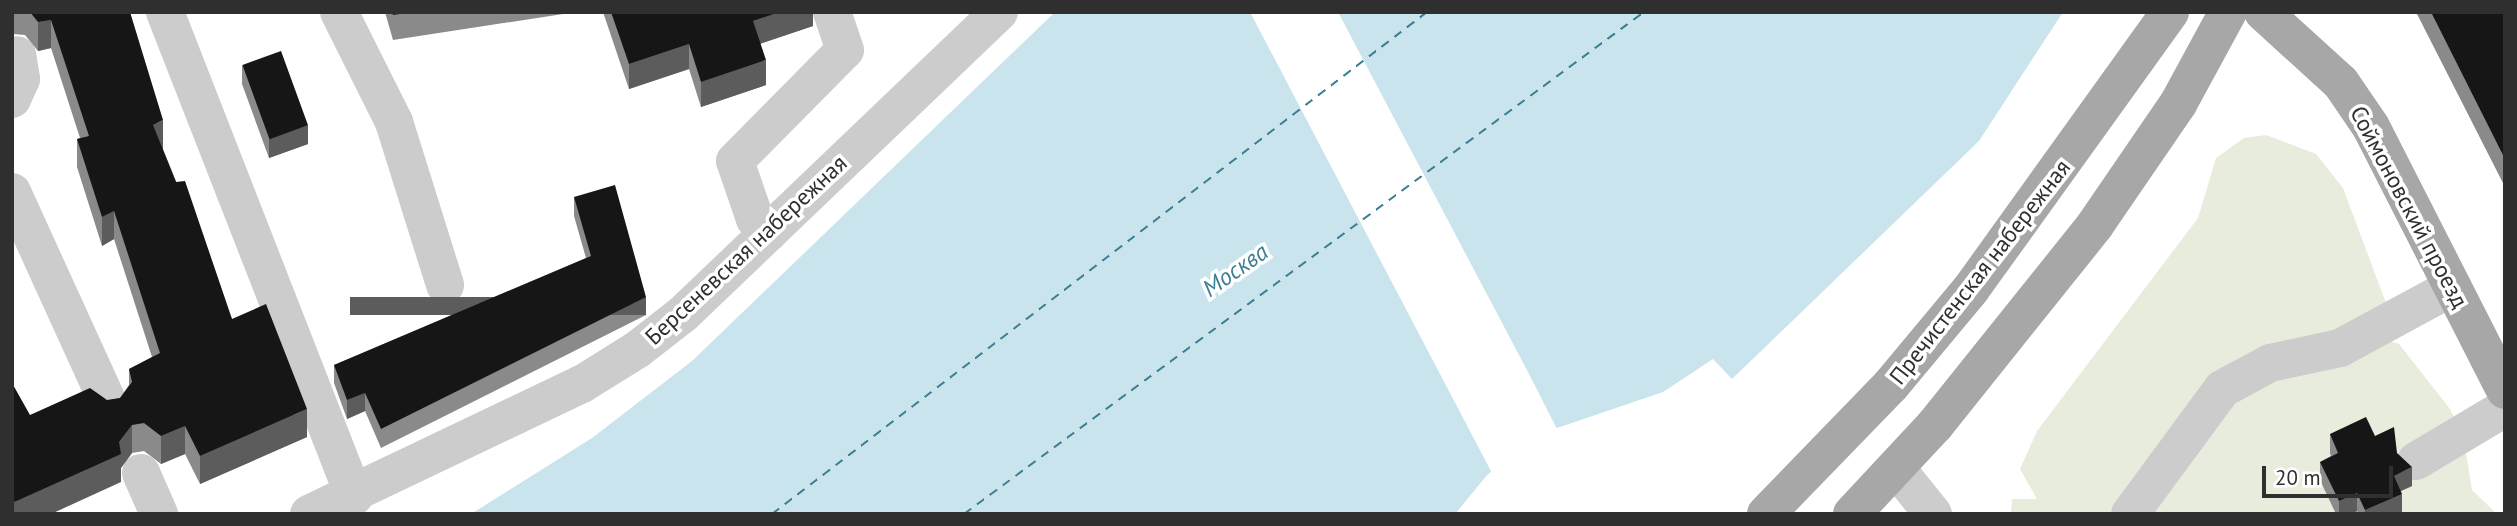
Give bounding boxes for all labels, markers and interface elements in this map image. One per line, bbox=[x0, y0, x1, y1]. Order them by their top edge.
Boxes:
street label: Соймоновский проезд bbox=[2344, 101, 2474, 313]
street label: Берсеневская набережная bbox=[640, 149, 852, 351]
street label: Пречистенская набережная bbox=[1884, 154, 2076, 390]
water label: Москва bbox=[1197, 237, 1273, 303]
scale bar bbox=[2265, 452, 2396, 496]
text: 20 m bbox=[2275, 464, 2321, 491]

